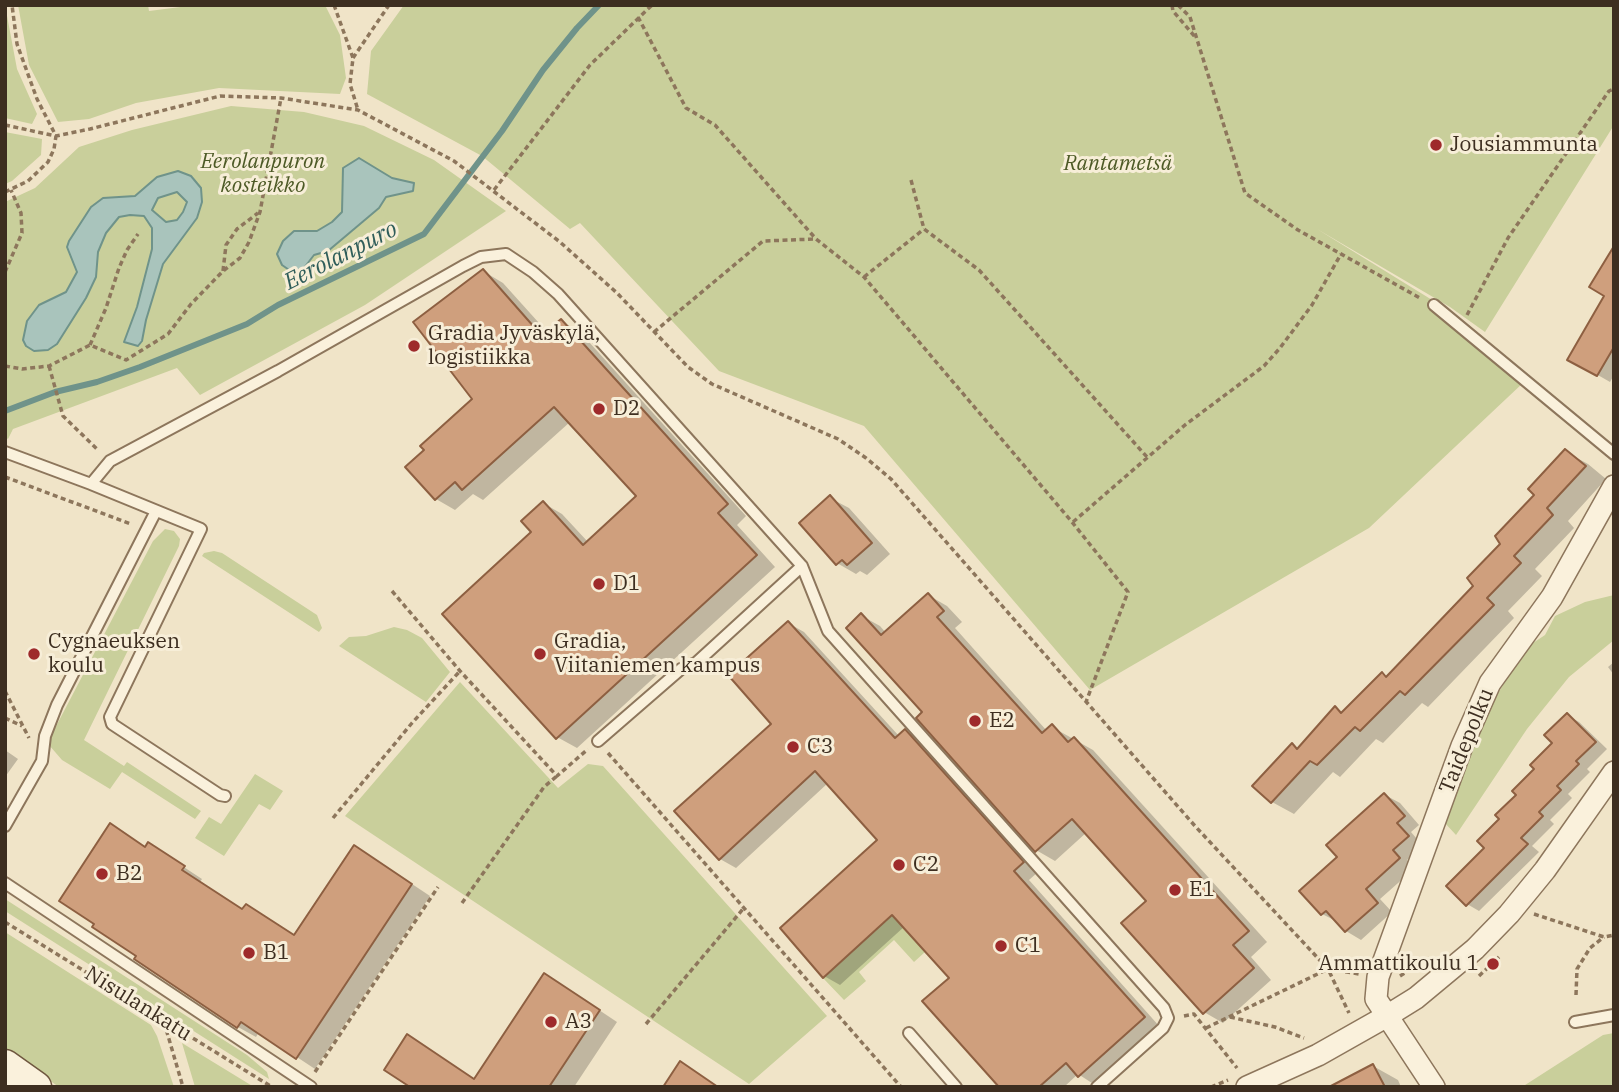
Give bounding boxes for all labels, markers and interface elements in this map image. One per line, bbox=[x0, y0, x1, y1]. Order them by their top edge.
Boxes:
place label: Jousiammunta bbox=[1450, 132, 1598, 158]
marker: Jousiammunta bbox=[1428, 137, 1444, 153]
park label: Eerolanpuron kosteikko bbox=[201, 149, 325, 199]
park label: Rantametsä bbox=[1064, 151, 1172, 177]
water label: Eerolanpuro bbox=[280, 216, 402, 296]
place label: Gradia Jyväskylä, logistiikka bbox=[428, 321, 600, 371]
marker: Gradia Jyväskylä, logistiikka bbox=[406, 338, 422, 354]
place label: D2 bbox=[613, 396, 640, 422]
marker: D2 bbox=[591, 401, 607, 417]
place label: D1 bbox=[613, 571, 640, 597]
marker: D1 bbox=[591, 576, 607, 592]
place label: Cygnaeuksen koulu bbox=[48, 629, 180, 679]
place label: Gradia, Viitaniemen kampus bbox=[554, 629, 760, 679]
marker: Cygnaeuksen koulu bbox=[26, 646, 42, 662]
marker: Gradia, Viitaniemen kampus bbox=[532, 646, 548, 662]
street label: Taidepolku bbox=[1434, 685, 1500, 797]
place label: E2 bbox=[989, 708, 1015, 734]
marker: E2 bbox=[967, 713, 983, 729]
place label: C3 bbox=[807, 734, 833, 760]
marker: C3 bbox=[785, 739, 801, 755]
place label: C2 bbox=[913, 852, 939, 878]
marker: C2 bbox=[891, 857, 907, 873]
place label: B2 bbox=[116, 861, 143, 887]
marker: B2 bbox=[94, 866, 110, 882]
place label: E1 bbox=[1189, 877, 1215, 903]
marker: E1 bbox=[1167, 882, 1183, 898]
place label: C1 bbox=[1015, 933, 1041, 959]
marker: C1 bbox=[993, 938, 1009, 954]
place label: B1 bbox=[263, 940, 290, 966]
marker: B1 bbox=[241, 945, 257, 961]
place label: Ammattikoulu 1 bbox=[1319, 951, 1479, 977]
marker: Ammattikoulu 1 bbox=[1485, 956, 1501, 972]
street label: Nisulankatu bbox=[80, 961, 196, 1047]
place label: A3 bbox=[565, 1009, 592, 1035]
marker: A3 bbox=[543, 1014, 559, 1030]

